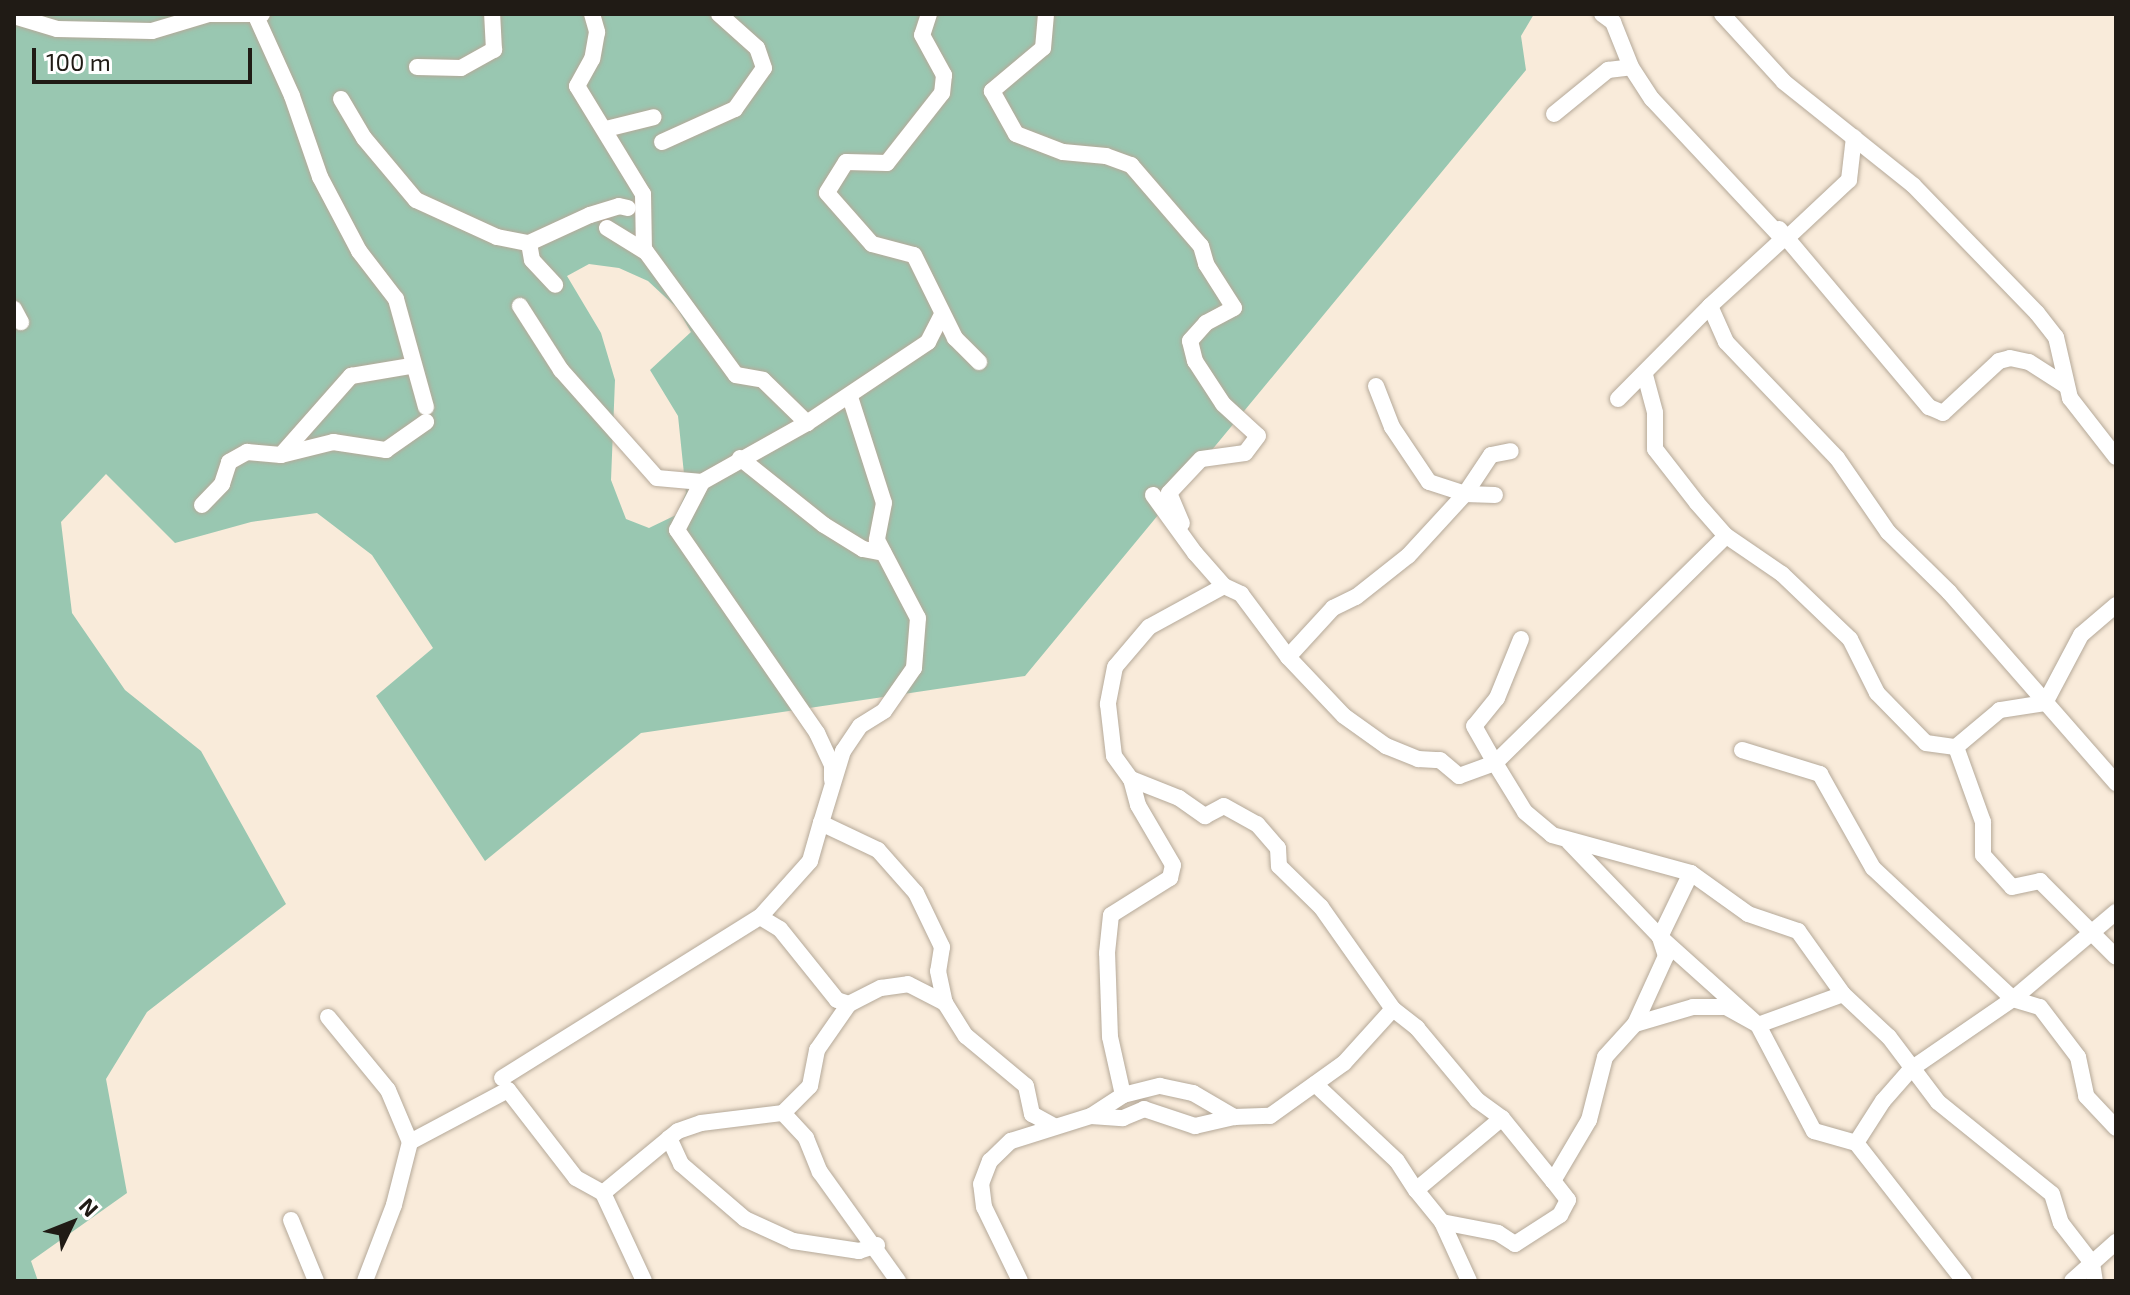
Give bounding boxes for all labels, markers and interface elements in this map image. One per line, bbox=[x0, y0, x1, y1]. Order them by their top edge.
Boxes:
scale bar bbox=[36, 32, 256, 82]
text: 100 m bbox=[46, 47, 111, 76]
north arrow bbox=[32, 1183, 112, 1263]
text: N bbox=[75, 1192, 104, 1221]

